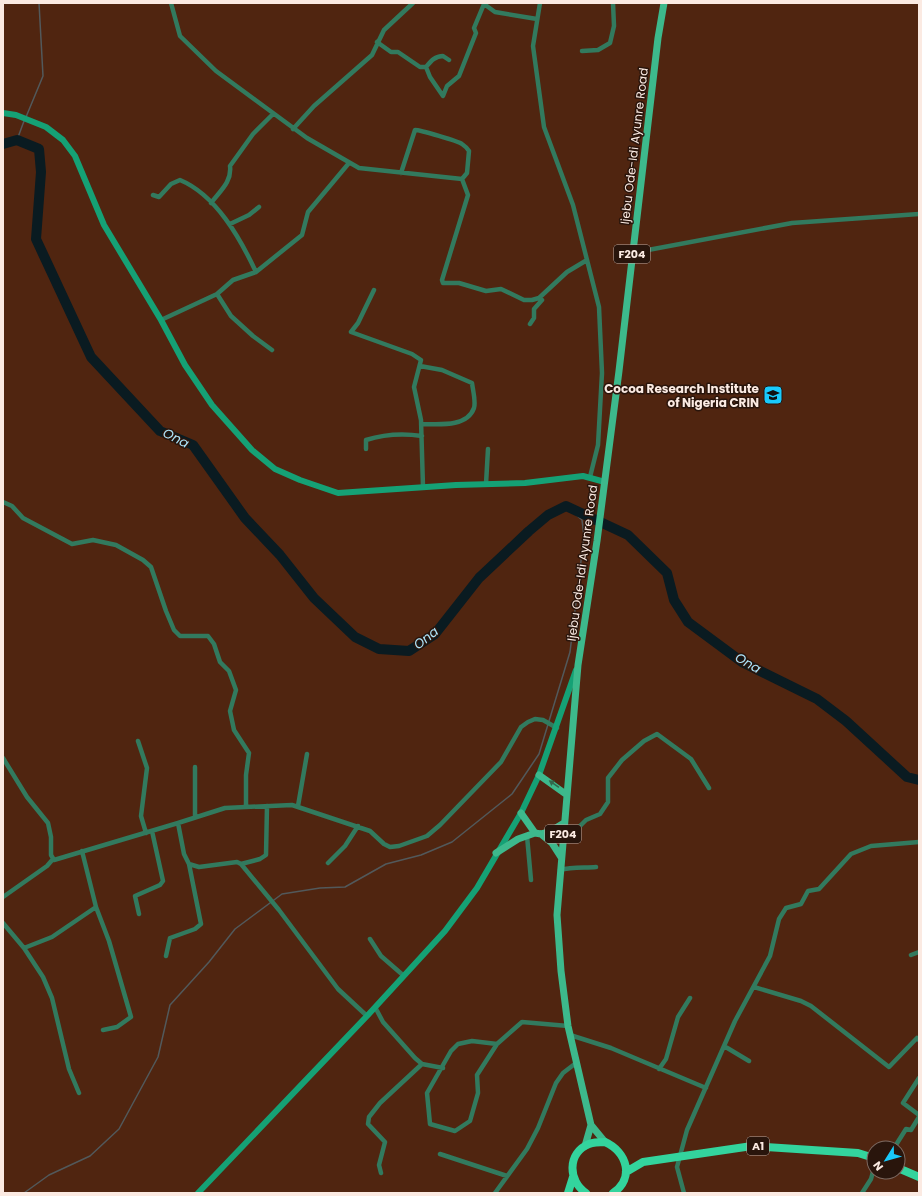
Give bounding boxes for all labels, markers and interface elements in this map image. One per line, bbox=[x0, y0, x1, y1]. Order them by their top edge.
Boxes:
street label: Ijebu Ode-Idi Ayunre Road bbox=[616, 67, 652, 225]
road number: F204 bbox=[614, 245, 650, 263]
place label: Cocoa Research Institute of Nigeria CRIN bbox=[604, 380, 760, 411]
school or university icon: Cocoa Research Institute of Nigeria CRIN bbox=[762, 384, 784, 406]
water label: Ona bbox=[160, 423, 193, 453]
street label: Ijebu Ode-Idi Ayunre Road bbox=[563, 484, 601, 642]
water label: Ona bbox=[409, 622, 443, 654]
water label: Ona bbox=[731, 648, 765, 678]
one-way arrow bbox=[548, 780, 559, 789]
road number: F204 bbox=[545, 825, 581, 843]
road number: A1 bbox=[747, 1137, 769, 1155]
north arrow bbox=[866, 1140, 906, 1180]
text: N bbox=[869, 1158, 887, 1174]

